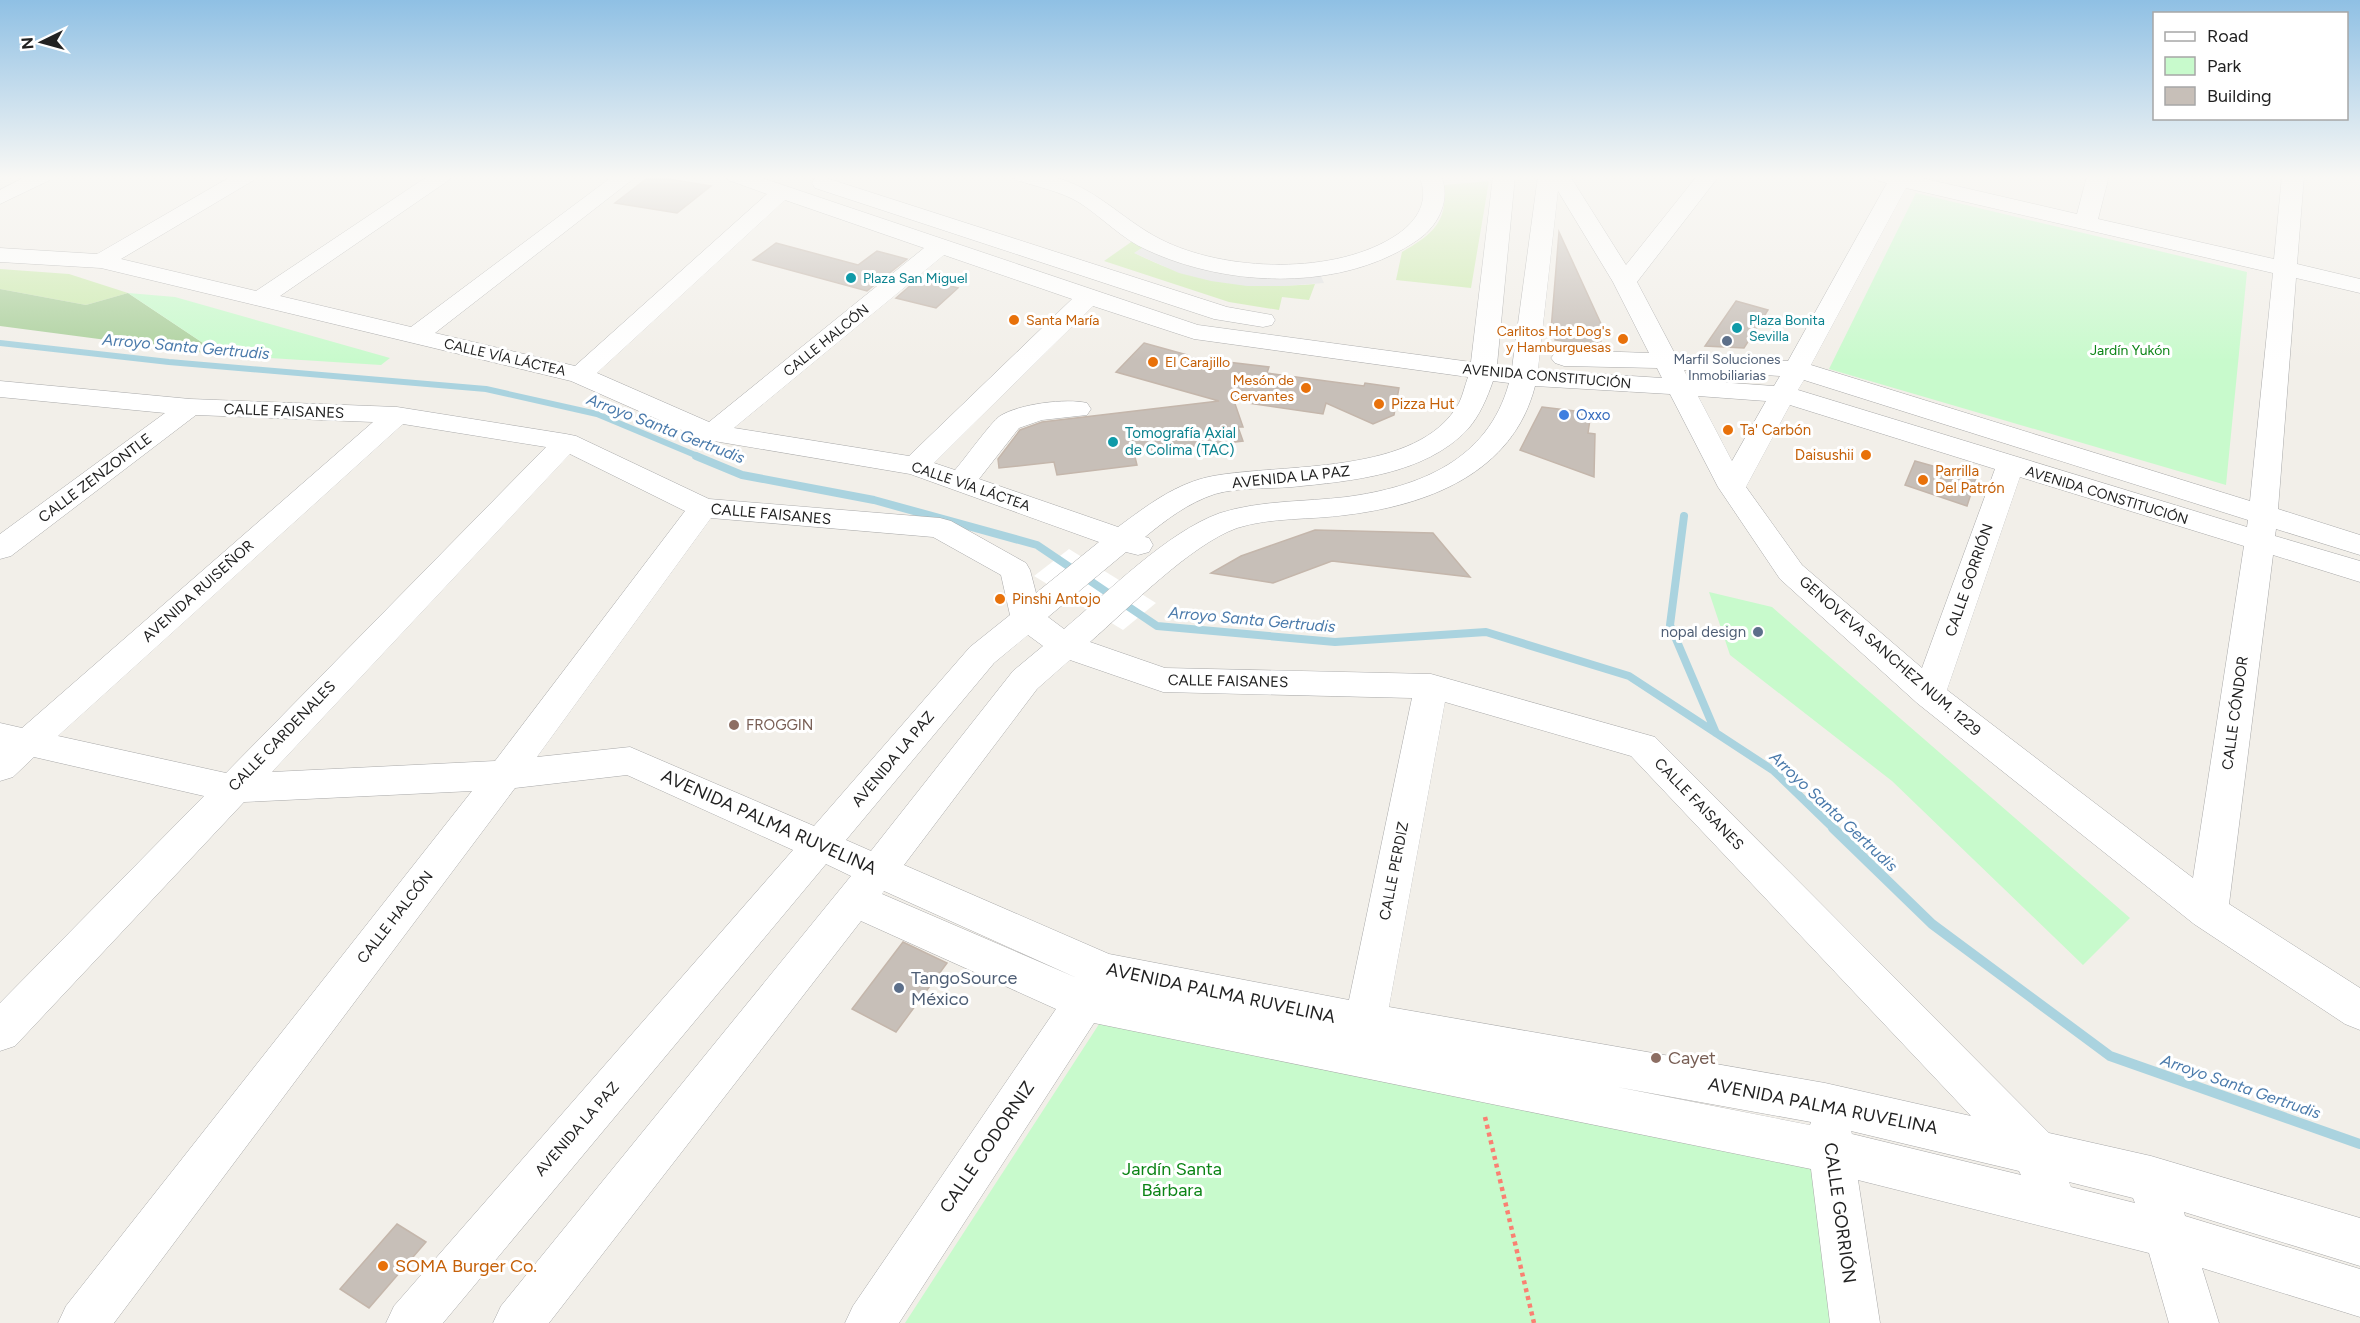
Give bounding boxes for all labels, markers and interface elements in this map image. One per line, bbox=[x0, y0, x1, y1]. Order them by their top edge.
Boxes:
north arrow bbox=[12, 12, 72, 72]
legend bbox=[2153, 12, 2348, 120]
text: Road bbox=[2207, 25, 2248, 47]
text: N bbox=[18, 36, 38, 50]
text: Park bbox=[2207, 55, 2242, 77]
text: Building bbox=[2207, 85, 2272, 107]
place label: Plaza San Miguel bbox=[863, 270, 968, 287]
marker: Plaza San Miguel bbox=[844, 271, 858, 285]
street label: CALLE HALCÓN bbox=[780, 301, 872, 380]
place label: Santa María bbox=[1026, 312, 1100, 329]
place label: Plaza Bonita Sevilla bbox=[1749, 312, 1825, 345]
marker: Santa María bbox=[1007, 313, 1021, 327]
marker: Plaza Bonita Sevilla bbox=[1730, 321, 1744, 335]
place label: Carlitos Hot Dog's y Hamburguesas bbox=[1497, 323, 1611, 356]
water label: Arroyo Santa Gertrudis bbox=[101, 330, 271, 363]
marker: Carlitos Hot Dog's y Hamburguesas bbox=[1616, 332, 1630, 346]
marker: Marfil Soluciones Inmobiliarias bbox=[1720, 334, 1734, 348]
street label: CALLE VÍA LÁCTEA bbox=[442, 335, 568, 380]
park label: Jardín Yukón bbox=[2090, 342, 2170, 359]
place label: Marfil Soluciones Inmobiliarias bbox=[1673, 351, 1781, 384]
place label: El Carajillo bbox=[1165, 354, 1230, 371]
marker: El Carajillo bbox=[1146, 355, 1160, 369]
street label: AVENIDA CONSTITUCIÓN bbox=[1462, 361, 1632, 392]
place label: Mesón de Cervantes bbox=[1230, 372, 1294, 405]
marker: Mesón de Cervantes bbox=[1299, 381, 1313, 395]
water label: Arroyo Santa Gertrudis bbox=[583, 389, 748, 468]
place label: Pizza Hut bbox=[1391, 395, 1455, 413]
marker: Pizza Hut bbox=[1372, 397, 1386, 411]
street label: CALLE FAISANES bbox=[223, 400, 345, 422]
place label: Oxxo bbox=[1576, 406, 1611, 424]
marker: Oxxo bbox=[1557, 408, 1571, 422]
place label: Ta' Carbón bbox=[1740, 421, 1811, 439]
marker: Ta' Carbón bbox=[1721, 423, 1735, 437]
place label: Tomografía Axial de Colima (TAC) bbox=[1125, 424, 1236, 459]
street label: CALLE ZENZONTLE bbox=[35, 430, 155, 526]
marker: Tomografía Axial de Colima (TAC) bbox=[1106, 435, 1120, 449]
place label: Daisushii bbox=[1795, 446, 1854, 464]
marker: Daisushii bbox=[1859, 448, 1873, 462]
street label: CALLE VÍA LÁCTEA bbox=[909, 458, 1033, 515]
street label: AVENIDA LA PAZ bbox=[1231, 462, 1351, 492]
place label: Parrilla Del Patrón bbox=[1935, 462, 2005, 497]
street label: AVENIDA CONSTITUCIÓN bbox=[2023, 463, 2190, 528]
marker: Parrilla Del Patrón bbox=[1916, 473, 1930, 487]
street label: CALLE FAISANES bbox=[710, 500, 832, 528]
street label: CALLE GORRIÓN bbox=[1941, 521, 1997, 639]
street label: AVENIDA RUISEÑOR bbox=[139, 536, 257, 646]
street label: GENOVEVA SANCHEZ NUM. 1229 bbox=[1796, 572, 1984, 740]
place label: Pinshi Antojo bbox=[1012, 590, 1101, 608]
marker: Pinshi Antojo bbox=[993, 592, 1007, 606]
water label: Arroyo Santa Gertrudis bbox=[1167, 603, 1337, 636]
place label: nopal design bbox=[1661, 623, 1746, 641]
marker: nopal design bbox=[1751, 625, 1765, 639]
street label: CALLE CÓNDOR bbox=[2218, 655, 2252, 771]
street label: CALLE FAISANES bbox=[1168, 671, 1288, 691]
street label: CALLE CARDENALES bbox=[225, 677, 339, 795]
street label: AVENIDA LA PAZ bbox=[848, 708, 938, 810]
place label: FROGGIN bbox=[746, 716, 813, 734]
marker: FROGGIN bbox=[727, 718, 741, 732]
water label: Arroyo Santa Gertrudis bbox=[1765, 747, 1902, 876]
street label: CALLE FAISANES bbox=[1651, 754, 1747, 854]
street label: AVENIDA PALMA RUVELINA bbox=[658, 764, 880, 880]
street label: CALLE PERDIZ bbox=[1376, 820, 1412, 922]
street label: CALLE HALCÓN bbox=[353, 867, 437, 967]
street label: AVENIDA PALMA RUVELINA bbox=[1105, 958, 1337, 1028]
place label: TangoSource México bbox=[911, 967, 1017, 1010]
marker: TangoSource México bbox=[892, 981, 906, 995]
place label: Cayet bbox=[1668, 1047, 1716, 1069]
water label: Arroyo Santa Gertrudis bbox=[2158, 1050, 2324, 1123]
marker: Cayet bbox=[1649, 1051, 1663, 1065]
street label: AVENIDA PALMA RUVELINA bbox=[1706, 1073, 1940, 1139]
street label: CALLE CODORNIZ bbox=[935, 1077, 1039, 1217]
street label: AVENIDA LA PAZ bbox=[531, 1078, 623, 1180]
street label: CALLE GORRIÓN bbox=[1819, 1141, 1861, 1285]
park label: Jardín Santa Bárbara bbox=[1122, 1158, 1222, 1201]
place label: SOMA Burger Co. bbox=[395, 1255, 537, 1277]
marker: SOMA Burger Co. bbox=[376, 1259, 390, 1273]

